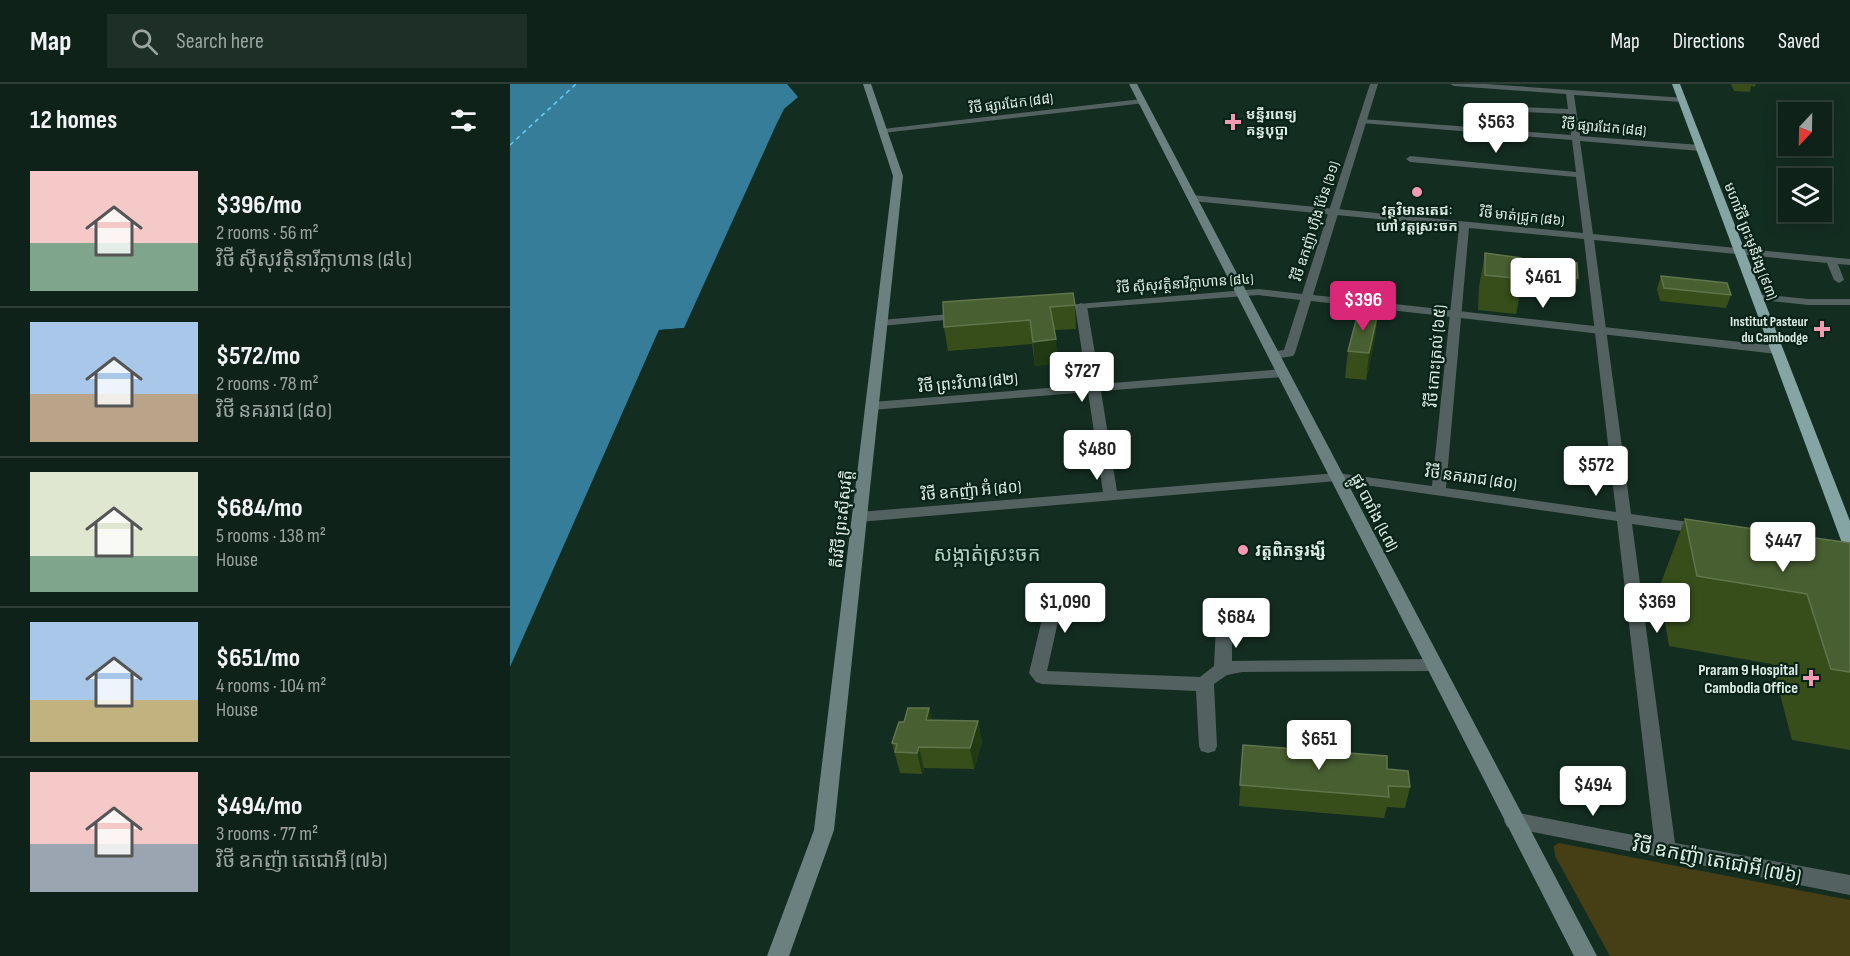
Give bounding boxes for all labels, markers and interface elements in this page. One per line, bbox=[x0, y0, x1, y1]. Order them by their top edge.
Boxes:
search box bbox=[107, 14, 527, 68]
text: Map bbox=[30, 25, 71, 58]
icon: search bbox=[128, 25, 161, 58]
text: Search here bbox=[176, 28, 264, 55]
text: Map bbox=[1610, 29, 1640, 54]
text: Directions bbox=[1673, 29, 1745, 54]
text: Saved bbox=[1778, 29, 1820, 54]
street label: វិថី ផ្សារដែក (៨៨) bbox=[967, 89, 1054, 117]
north arrow bbox=[1778, 102, 1832, 156]
map controls bbox=[1778, 102, 1832, 222]
pin: $563 bbox=[1460, 103, 1532, 154]
icon: filters bbox=[447, 104, 480, 137]
text: 12 homes bbox=[30, 105, 117, 136]
place label: មន្ទីរពេទ្យ គន្ធបុប្ផា bbox=[1246, 106, 1297, 140]
text: $563 bbox=[1477, 110, 1515, 134]
marker: មន្ទីរពេទ្យ គន្ធបុប្ផា bbox=[1224, 113, 1242, 131]
street label: វិថី ផ្សារដែក (៨៨) bbox=[1561, 115, 1647, 140]
street label: វិថី ឧកញ៉ា ហ៊ីង ប៉ែន (៦១) bbox=[1287, 159, 1343, 284]
button: layers bbox=[1778, 168, 1832, 222]
street label: មហាវិថី ព្រះមុនីវង្ស (៩៣) bbox=[1720, 180, 1781, 302]
marker: វត្តវិមានតេជៈ ហៅ វត្តស្រះចក bbox=[1410, 185, 1424, 199]
text: $396/mo bbox=[216, 190, 302, 221]
icon: home bbox=[78, 195, 150, 267]
place label: វត្តវិមានតេជៈ ហៅ វត្តស្រះចក bbox=[1376, 201, 1458, 235]
street label: វិថី មាត់ជ្រូក (៨៦) bbox=[1478, 203, 1565, 230]
text: 2 rooms · 56 m² bbox=[216, 221, 319, 245]
text: វិថី ស៊ីសុវត្ថិនារីក្លាហាន (៨៤) bbox=[216, 248, 412, 272]
pin: $461 bbox=[1507, 258, 1579, 309]
text: $461 bbox=[1525, 265, 1561, 289]
street label: វិថី ស៊ីសុវត្ថិនារីក្លាហាន (៨៤) bbox=[1116, 270, 1254, 297]
pin: $396 bbox=[1327, 281, 1399, 332]
text: $396 bbox=[1344, 288, 1382, 312]
street label: វិថី កោះត្រល់ (៦៥) bbox=[1420, 304, 1450, 409]
place label: Institut Pasteur du Cambodge bbox=[1730, 313, 1809, 346]
marker: Institut Pasteur du Cambodge bbox=[1813, 320, 1831, 338]
text: $572/mo bbox=[216, 341, 300, 372]
icon: home bbox=[78, 346, 150, 418]
pin: $727 bbox=[1046, 352, 1118, 403]
text: $727 bbox=[1064, 359, 1100, 383]
street label: វិថី ព្រះវិហារ (៨២) bbox=[917, 367, 1019, 397]
text: 2 rooms · 78 m² bbox=[216, 372, 319, 396]
text: វិថី នគររាជ (៨០) bbox=[216, 399, 332, 423]
pin: $480 bbox=[1061, 430, 1133, 481]
text: $480 bbox=[1078, 437, 1116, 461]
pin: $572 bbox=[1560, 446, 1632, 497]
text: $572 bbox=[1578, 453, 1614, 477]
street label: វិថី នគររាជ (៨០) bbox=[1423, 460, 1518, 494]
street label: តីរវិថី ព្រះស៊ីសុវត្តិ bbox=[825, 469, 858, 569]
street label: ផ្លូវ បារាំង (៤៧) bbox=[1343, 470, 1402, 556]
street label: វិថី ឧកញ៉ា អ៊ំ (៨០) bbox=[919, 474, 1022, 505]
text: $684/mo bbox=[216, 493, 303, 524]
icon: home bbox=[78, 496, 150, 568]
pin: $447 bbox=[1747, 522, 1819, 573]
text: 5 rooms · 138 m² bbox=[216, 524, 326, 548]
text: $447 bbox=[1764, 529, 1802, 553]
place label: វត្តពិភទ្ទរង្សី bbox=[1255, 540, 1326, 561]
district label: សង្កាត់ស្រះចក bbox=[934, 543, 1040, 567]
marker: វត្តពិភទ្ទរង្សី bbox=[1236, 543, 1250, 557]
text: House bbox=[216, 548, 258, 572]
pin: $1,090 bbox=[1016, 583, 1114, 634]
pin: $369 bbox=[1621, 583, 1693, 634]
text: $1,090 bbox=[1039, 590, 1091, 614]
text: $369 bbox=[1638, 590, 1676, 614]
pin: $684 bbox=[1200, 598, 1272, 649]
text: $684 bbox=[1217, 605, 1255, 629]
text: $651/mo bbox=[216, 643, 300, 674]
icon: home bbox=[78, 646, 150, 718]
place label: Praram 9 Hospital Cambodia Office bbox=[1698, 661, 1798, 698]
marker: Praram 9 Hospital Cambodia Office bbox=[1802, 669, 1820, 687]
text: 4 rooms · 104 m² bbox=[216, 674, 326, 698]
text: House bbox=[216, 698, 258, 722]
pin: $651 bbox=[1283, 720, 1355, 771]
text: $651 bbox=[1301, 727, 1337, 751]
pin: $494 bbox=[1557, 766, 1629, 817]
text: $494 bbox=[1574, 773, 1612, 797]
text: $494/mo bbox=[216, 791, 302, 822]
icon: home bbox=[78, 796, 150, 868]
text: 3 rooms · 77 m² bbox=[216, 822, 318, 846]
street label: វិថី ឧកញ៉ា តេជោអី (៧៦) bbox=[1630, 831, 1804, 889]
text: វិថី ឧកញ៉ា តេជោអី (៧៦) bbox=[216, 849, 387, 873]

